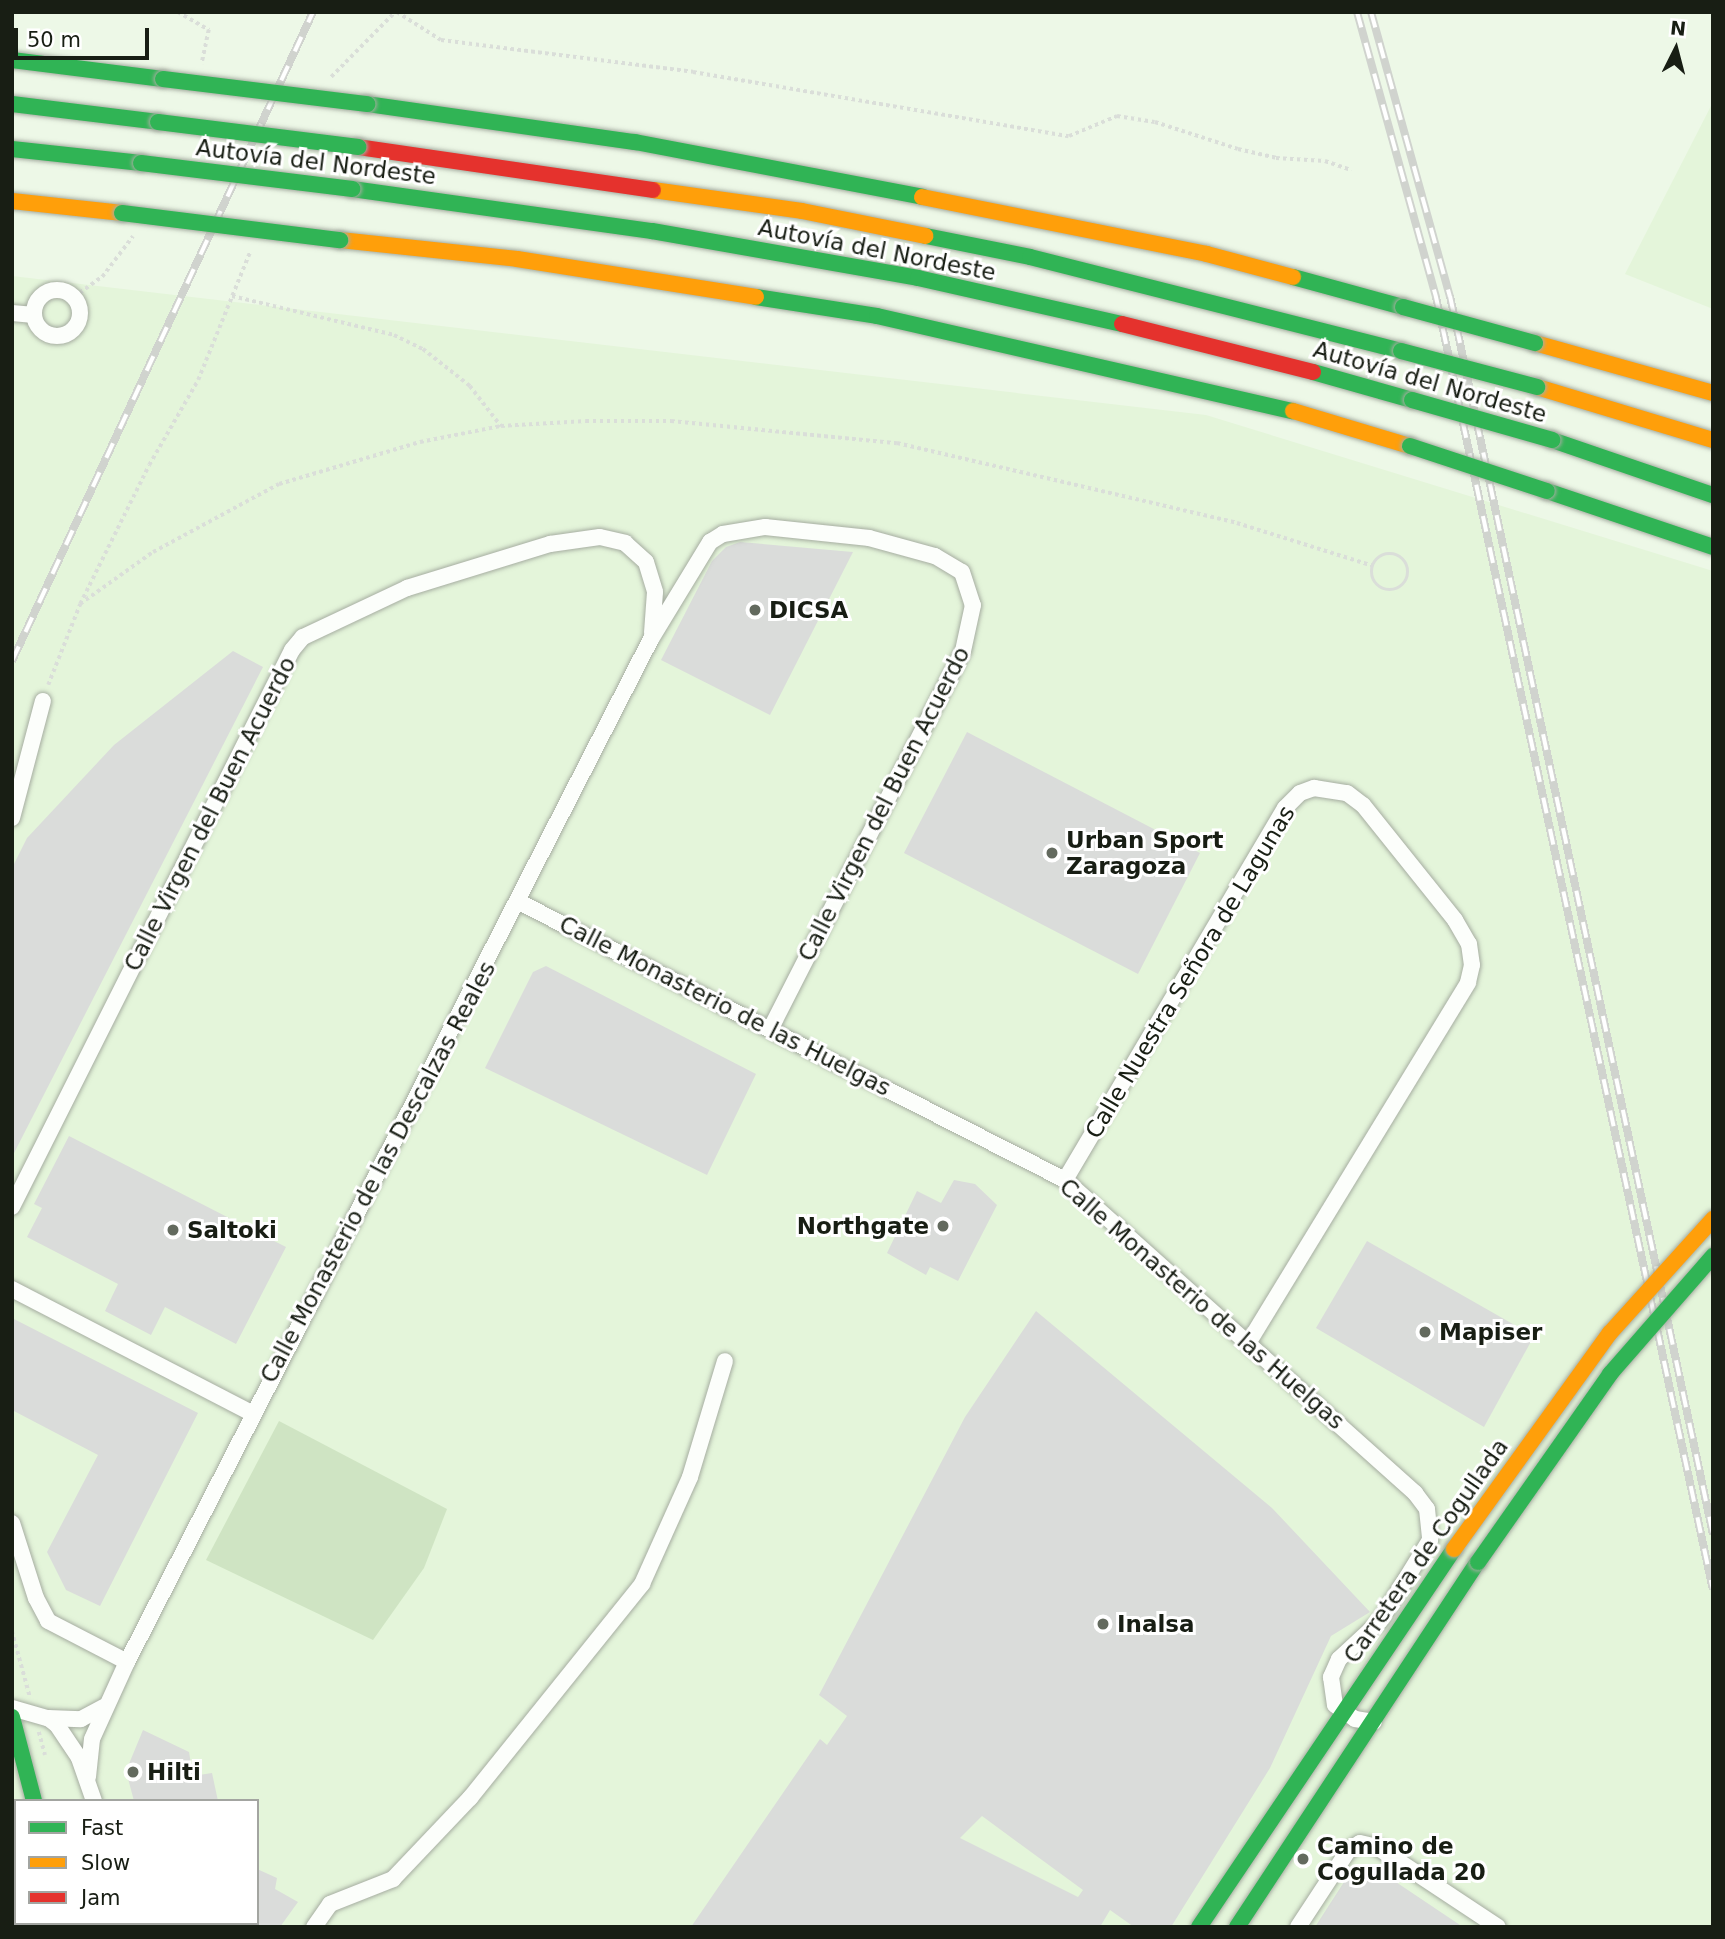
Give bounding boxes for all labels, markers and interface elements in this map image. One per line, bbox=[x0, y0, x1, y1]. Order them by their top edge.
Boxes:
scale bar bbox=[18, 14, 152, 58]
north arrow bbox=[1641, 14, 1711, 84]
text: N bbox=[1669, 16, 1687, 40]
text: 50 m bbox=[27, 28, 81, 52]
street label: Autovía del Nordeste bbox=[194, 134, 438, 190]
street label: Autovía del Nordeste bbox=[756, 213, 998, 287]
street label: Autovía del Nordeste bbox=[1310, 335, 1550, 429]
place label: DICSA bbox=[769, 596, 848, 624]
marker: DICSA bbox=[747, 602, 763, 618]
street label: Calle Virgen del Buen Acuerdo bbox=[792, 642, 976, 966]
street label: Calle Virgen del Buen Acuerdo bbox=[118, 652, 302, 976]
street label: Calle Nuestra Señora de Lagunas bbox=[1079, 801, 1301, 1143]
place label: Urban Sport Zaragoza bbox=[1066, 826, 1224, 880]
marker: Urban Sport Zaragoza bbox=[1044, 845, 1060, 861]
street label: Calle Monasterio de las Huelgas bbox=[555, 910, 895, 1102]
street label: Calle Monasterio de las Descalzas Reales bbox=[255, 957, 501, 1387]
street label: Calle Monasterio de las Huelgas bbox=[1054, 1173, 1350, 1435]
place label: Northgate bbox=[797, 1212, 929, 1240]
place label: Saltoki bbox=[187, 1216, 277, 1244]
marker: Northgate bbox=[935, 1218, 951, 1234]
marker: Saltoki bbox=[165, 1222, 181, 1238]
place label: Mapiser bbox=[1439, 1318, 1542, 1346]
marker: Mapiser bbox=[1417, 1324, 1433, 1340]
street label: Carretera de Cogullada bbox=[1338, 1434, 1514, 1668]
place label: Inalsa bbox=[1117, 1610, 1195, 1638]
marker: Inalsa bbox=[1095, 1616, 1111, 1632]
place label: Hilti bbox=[147, 1758, 201, 1786]
marker: Hilti bbox=[125, 1764, 141, 1780]
legend bbox=[14, 1799, 259, 1925]
text: Fast bbox=[81, 1816, 123, 1840]
place label: Camino de Cogullada 20 bbox=[1317, 1832, 1486, 1886]
text: Slow bbox=[81, 1851, 130, 1875]
marker: Camino de Cogullada 20 bbox=[1295, 1851, 1311, 1867]
text: Jam bbox=[81, 1886, 121, 1910]

